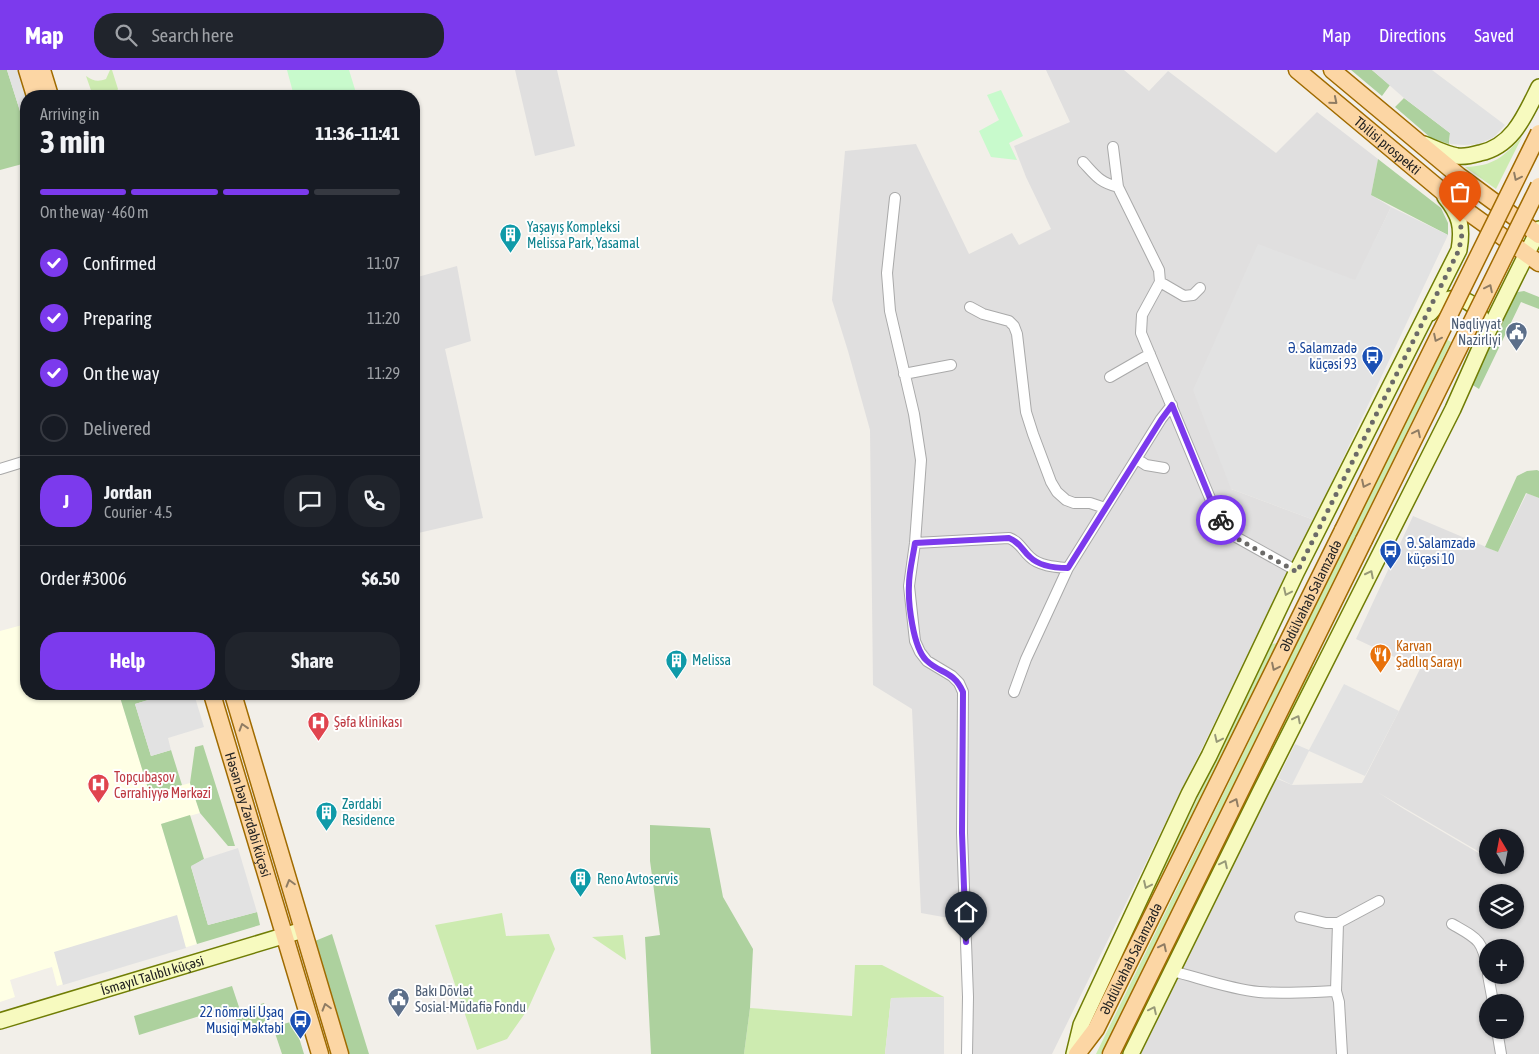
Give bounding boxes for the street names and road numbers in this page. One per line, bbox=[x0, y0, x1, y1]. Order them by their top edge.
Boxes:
street label: Tbilisi prospekti bbox=[1351, 113, 1424, 178]
street label: Əbdülvahab Salamzadə bbox=[1276, 537, 1345, 654]
street label: Həsən bəy Zərdabi küçəsi bbox=[222, 750, 274, 879]
street label: Əbdülvahab Salamzadə bbox=[1097, 900, 1165, 1017]
street label: İsmayıl Talıblı küçəsi bbox=[99, 952, 206, 998]

